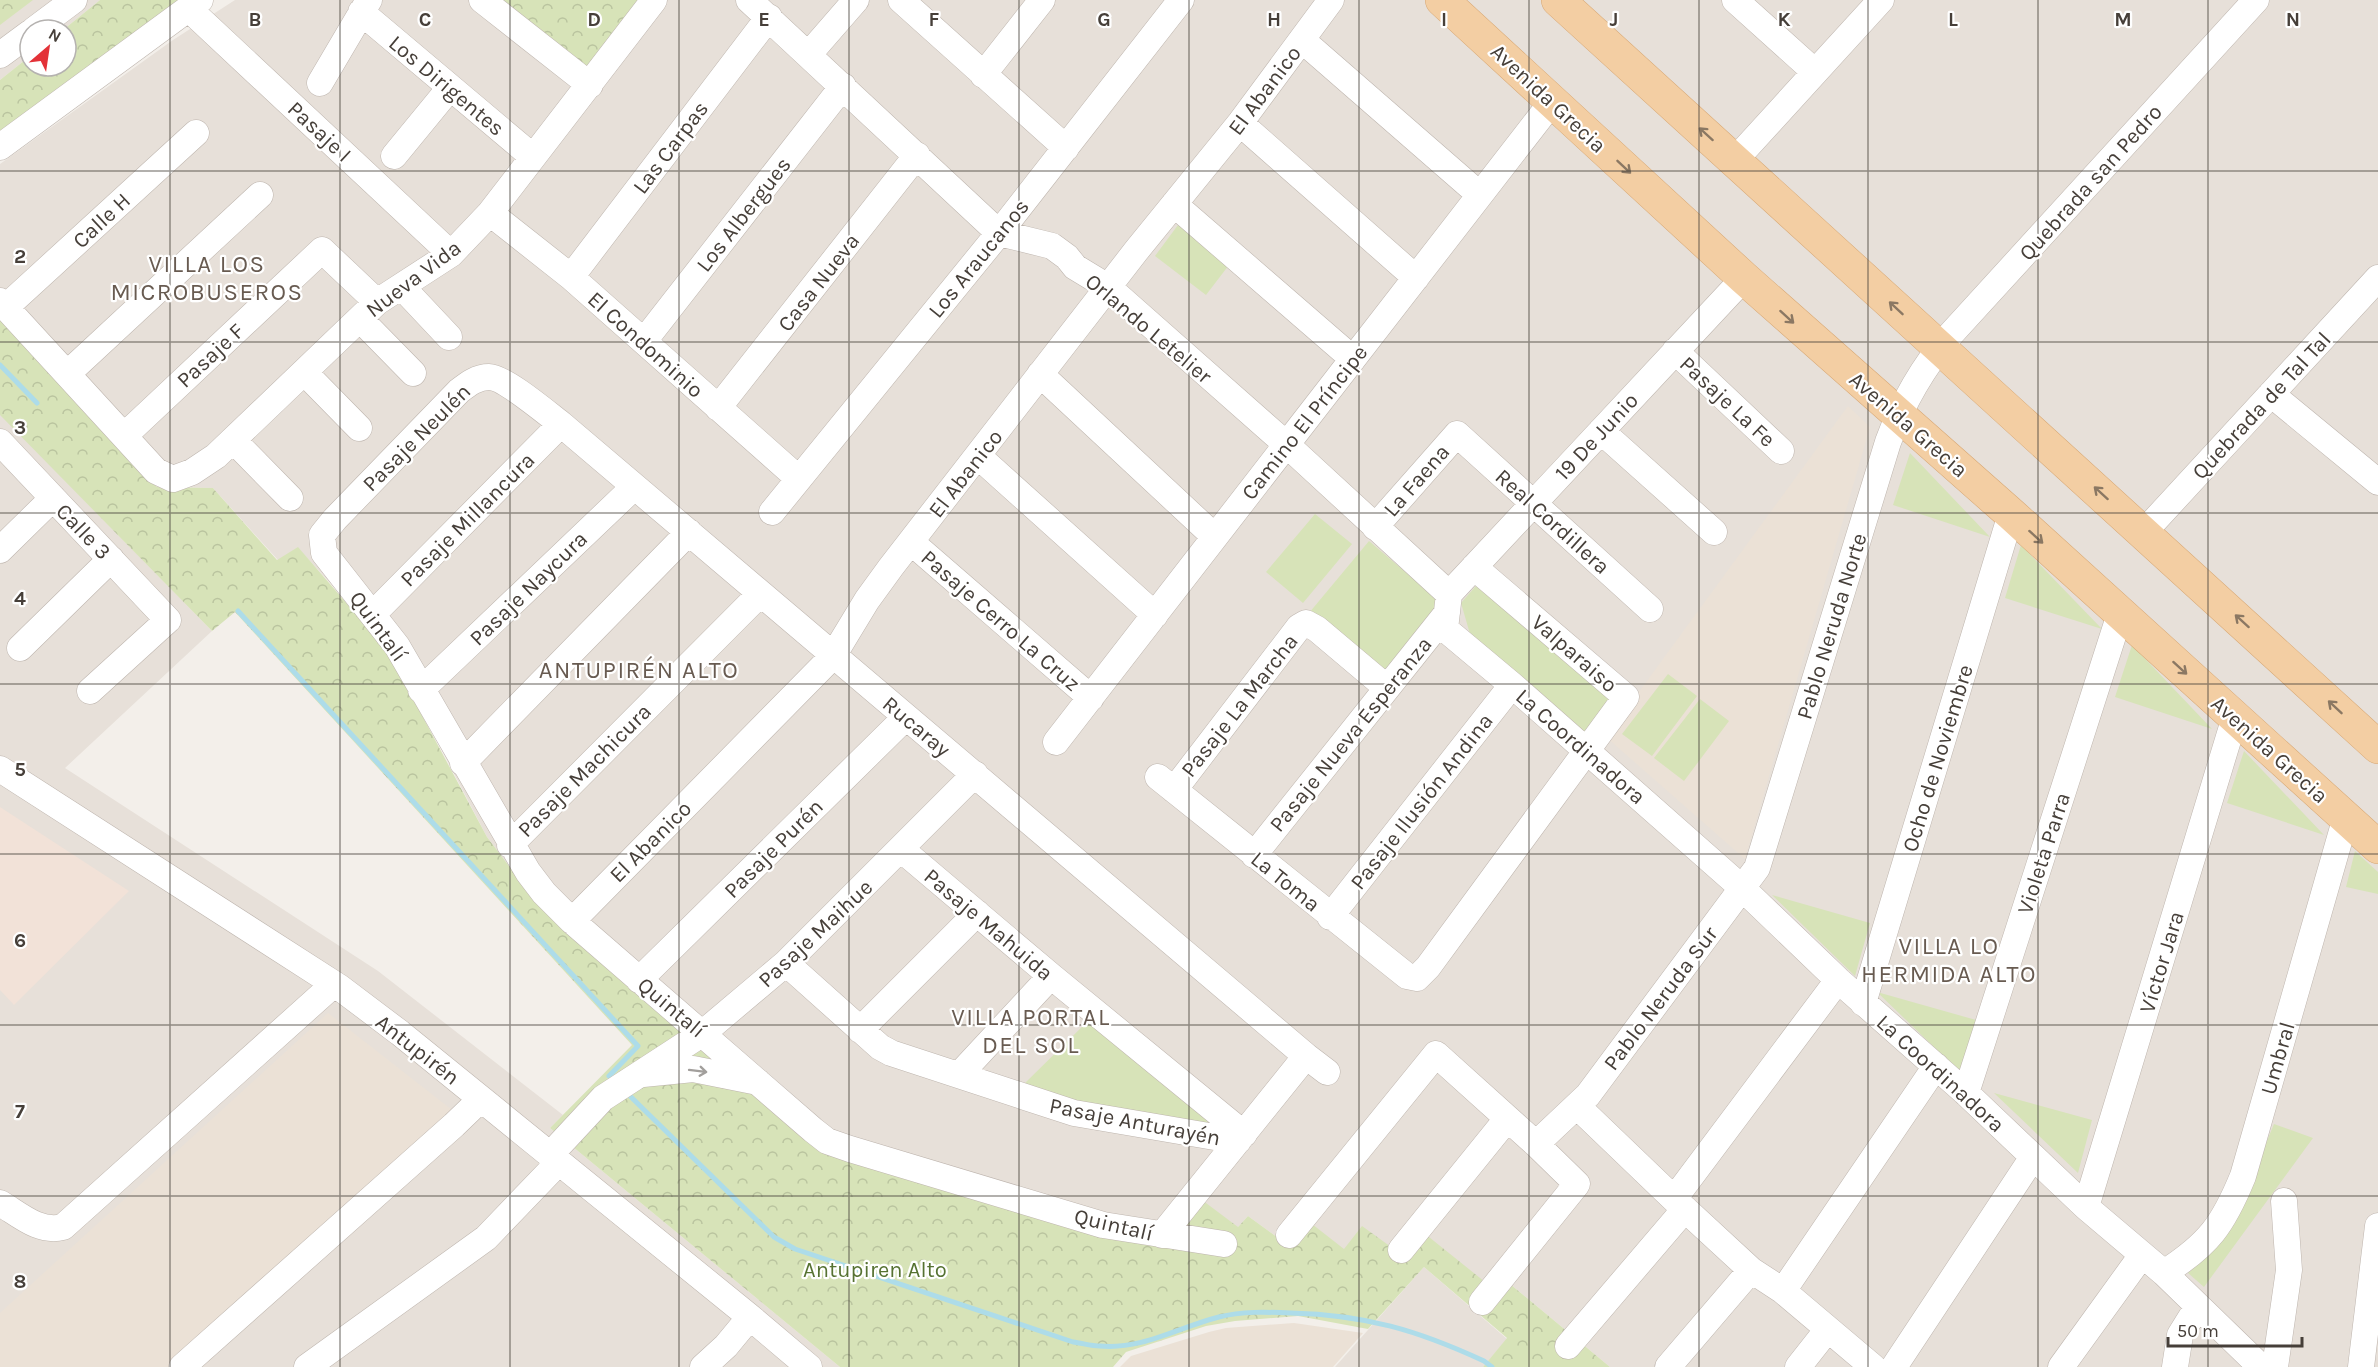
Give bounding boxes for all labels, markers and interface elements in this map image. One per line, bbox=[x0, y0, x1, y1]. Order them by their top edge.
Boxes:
text: B bbox=[249, 8, 261, 31]
text: C bbox=[419, 8, 431, 31]
text: D bbox=[587, 8, 601, 31]
text: E bbox=[758, 8, 770, 31]
text: F bbox=[929, 8, 940, 31]
text: G bbox=[1097, 8, 1111, 31]
text: H bbox=[1267, 8, 1281, 31]
text: I bbox=[1441, 8, 1447, 31]
text: J bbox=[1610, 8, 1618, 31]
text: K bbox=[1777, 8, 1791, 31]
text: L bbox=[1948, 8, 1958, 31]
text: M bbox=[2114, 8, 2132, 31]
text: N bbox=[2286, 8, 2300, 31]
north arrow bbox=[18, 18, 78, 78]
text: N bbox=[45, 24, 65, 46]
street label: Los Dirigentes bbox=[383, 30, 509, 142]
street label: Avenida Grecia bbox=[1485, 39, 1611, 159]
street label: El Abanico bbox=[1223, 41, 1307, 140]
street label: Pasaje I bbox=[282, 96, 357, 168]
street label: Las Carpas bbox=[628, 96, 714, 199]
street label: Quebrada san Pedro bbox=[2014, 99, 2168, 266]
one-way arrow bbox=[1699, 127, 1714, 141]
street label: Los Albergues bbox=[691, 152, 797, 277]
one-way arrow bbox=[1616, 160, 1631, 174]
street label: Calle H bbox=[68, 188, 136, 254]
street label: Los Araucanos bbox=[923, 194, 1035, 323]
street label: Casa Nueva bbox=[772, 228, 865, 337]
street label: Nueva Vida bbox=[361, 235, 466, 323]
text: 2 bbox=[14, 245, 26, 268]
district label: VILLA LOS MICROBUSEROS bbox=[110, 250, 304, 306]
street label: Orlando Letelier bbox=[1080, 268, 1217, 389]
street label: El Condominio bbox=[582, 286, 708, 403]
one-way arrow bbox=[1889, 301, 1904, 315]
one-way arrow bbox=[1780, 310, 1795, 324]
street label: Pasaje F bbox=[171, 318, 250, 394]
street label: Quebrada de Tal Tal bbox=[2187, 327, 2337, 485]
street label: Camino El Príncipe bbox=[1236, 340, 1373, 505]
street label: Pasaje La Fe bbox=[1674, 351, 1781, 453]
street label: Avenida Grecia bbox=[1844, 366, 1973, 483]
street label: Pasaje Neulén bbox=[357, 378, 476, 497]
street label: 19 De Junio bbox=[1550, 387, 1644, 486]
text: 3 bbox=[14, 416, 26, 439]
street label: El Abanico bbox=[923, 424, 1008, 523]
street label: La Faena bbox=[1378, 439, 1455, 522]
street label: Pasaje Millancura bbox=[395, 447, 540, 592]
street label: Real Cordillera bbox=[1490, 464, 1615, 580]
one-way arrow bbox=[2094, 486, 2109, 500]
street label: Calle 3 bbox=[51, 498, 116, 565]
street label: Pasaje Naycura bbox=[464, 526, 593, 651]
street label: Pablo Neruda Norte bbox=[1791, 530, 1873, 723]
one-way arrow bbox=[2028, 530, 2043, 544]
street label: Pasaje Cerro La Cruz bbox=[916, 545, 1085, 697]
street label: Quintalí bbox=[344, 586, 413, 667]
text: 4 bbox=[14, 587, 26, 610]
street label: Valparaiso bbox=[1526, 609, 1623, 698]
one-way arrow bbox=[2235, 614, 2250, 628]
street label: Pasaje La Marcha bbox=[1176, 629, 1304, 782]
street label: Pasaje Nueva Esperanza bbox=[1264, 632, 1437, 837]
district label: ANTUPIRÉN ALTO bbox=[539, 655, 739, 684]
street label: Ocho de Noviembre bbox=[1897, 661, 1979, 855]
one-way arrow bbox=[2173, 661, 2188, 675]
street label: La Coordinadora bbox=[1510, 683, 1650, 810]
street label: Rucaray bbox=[877, 691, 956, 763]
street label: Avenida Grecia bbox=[2206, 691, 2333, 809]
street label: Pasaje Machicura bbox=[513, 699, 657, 843]
one-way arrow bbox=[2328, 700, 2343, 714]
street label: Pasaje Ilusión Andina bbox=[1345, 708, 1499, 895]
text: 5 bbox=[14, 758, 26, 781]
street label: Violeta Parra bbox=[2012, 789, 2076, 917]
street label: Pasaje Purén bbox=[719, 794, 829, 904]
street label: El Abanico bbox=[604, 795, 697, 888]
street label: La Toma bbox=[1245, 846, 1325, 918]
street label: Pasaje Mahuida bbox=[919, 863, 1058, 986]
street label: Pasaje Maihue bbox=[753, 874, 878, 993]
street label: Víctor Jara bbox=[2134, 908, 2190, 1016]
street label: Pablo Neruda Sur bbox=[1598, 922, 1723, 1076]
text: 6 bbox=[14, 929, 26, 952]
district label: VILLA LO HERMIDA ALTO bbox=[1861, 932, 2037, 988]
street label: Quintalí bbox=[632, 972, 711, 1044]
district label: VILLA PORTAL DEL SOL bbox=[951, 1003, 1111, 1059]
street label: Antupirén bbox=[370, 1009, 465, 1091]
street label: La Coordinadora bbox=[1871, 1009, 2010, 1138]
street label: Umbral bbox=[2255, 1019, 2301, 1098]
one-way arrow bbox=[688, 1066, 707, 1077]
street label: Pasaje Anturayén bbox=[1047, 1093, 1223, 1151]
text: 7 bbox=[15, 1100, 25, 1123]
street label: Quintalí bbox=[1072, 1203, 1156, 1247]
park label: Antupiren Alto bbox=[803, 1257, 947, 1283]
text: 8 bbox=[14, 1270, 26, 1293]
scale bar bbox=[2168, 1310, 2302, 1348]
text: 50 m bbox=[2177, 1320, 2219, 1342]

